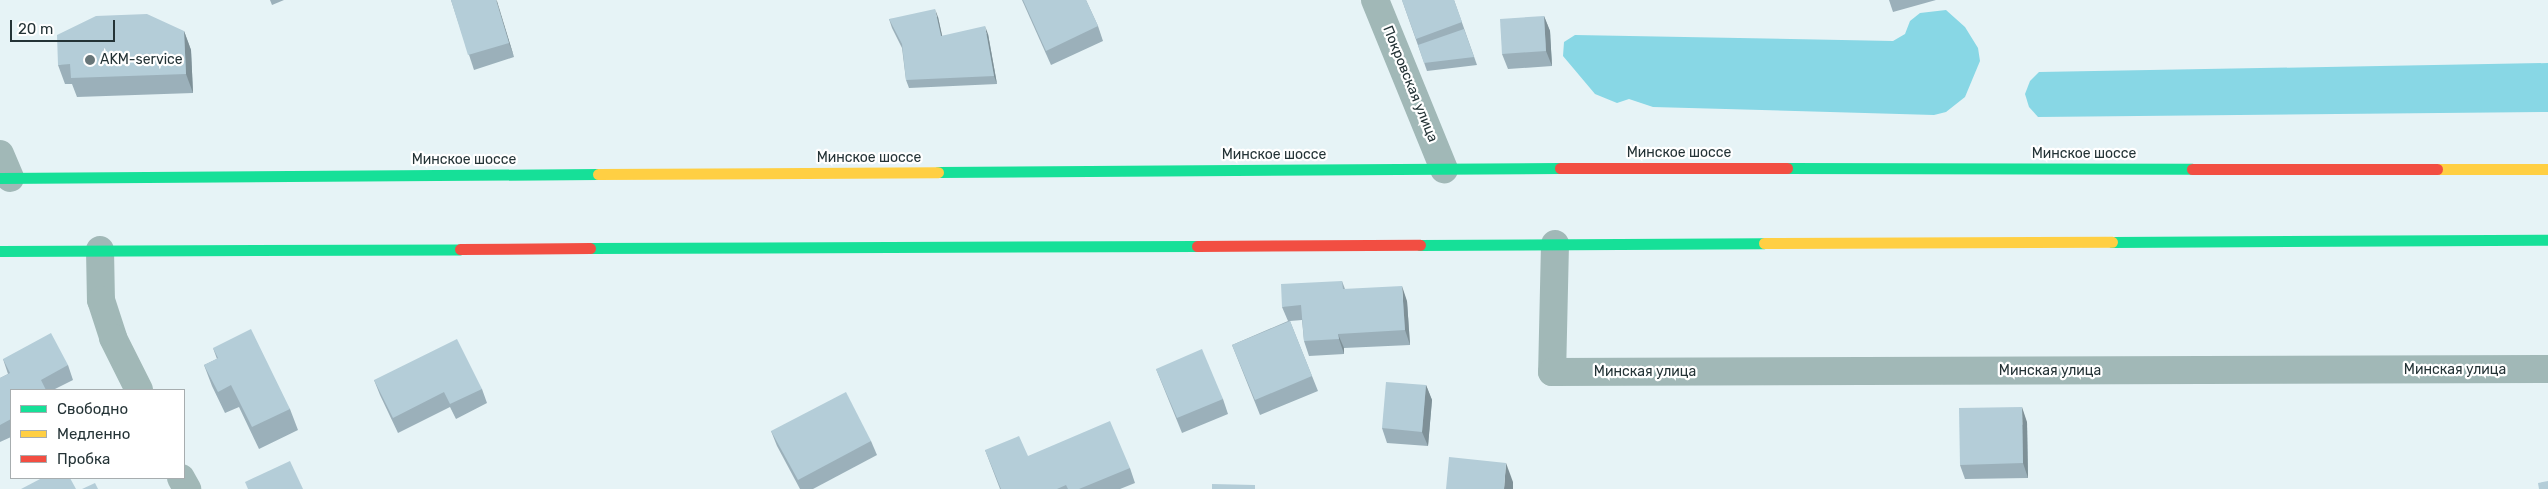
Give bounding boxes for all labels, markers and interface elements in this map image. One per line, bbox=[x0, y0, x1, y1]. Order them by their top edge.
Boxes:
scale bar bbox=[12, 10, 118, 42]
text: 20 m bbox=[18, 20, 53, 38]
street label: Покровская улица bbox=[1379, 23, 1441, 145]
place label: AKM-service bbox=[100, 52, 183, 68]
marker: AKM-service bbox=[84, 54, 96, 66]
street label: Минское шоссе bbox=[1627, 145, 1731, 161]
street label: Минское шоссе bbox=[2032, 146, 2136, 162]
street label: Минское шоссе bbox=[1222, 147, 1326, 163]
street label: Минское шоссе bbox=[817, 150, 921, 166]
street label: Минское шоссе bbox=[412, 152, 516, 168]
street label: Минская улица bbox=[2404, 362, 2506, 378]
street label: Минская улица bbox=[1999, 363, 2101, 379]
street label: Минская улица bbox=[1594, 364, 1696, 380]
legend bbox=[10, 389, 185, 479]
text: Свободно bbox=[57, 400, 128, 418]
text: Медленно bbox=[57, 425, 130, 443]
text: Пробка bbox=[57, 450, 110, 468]

